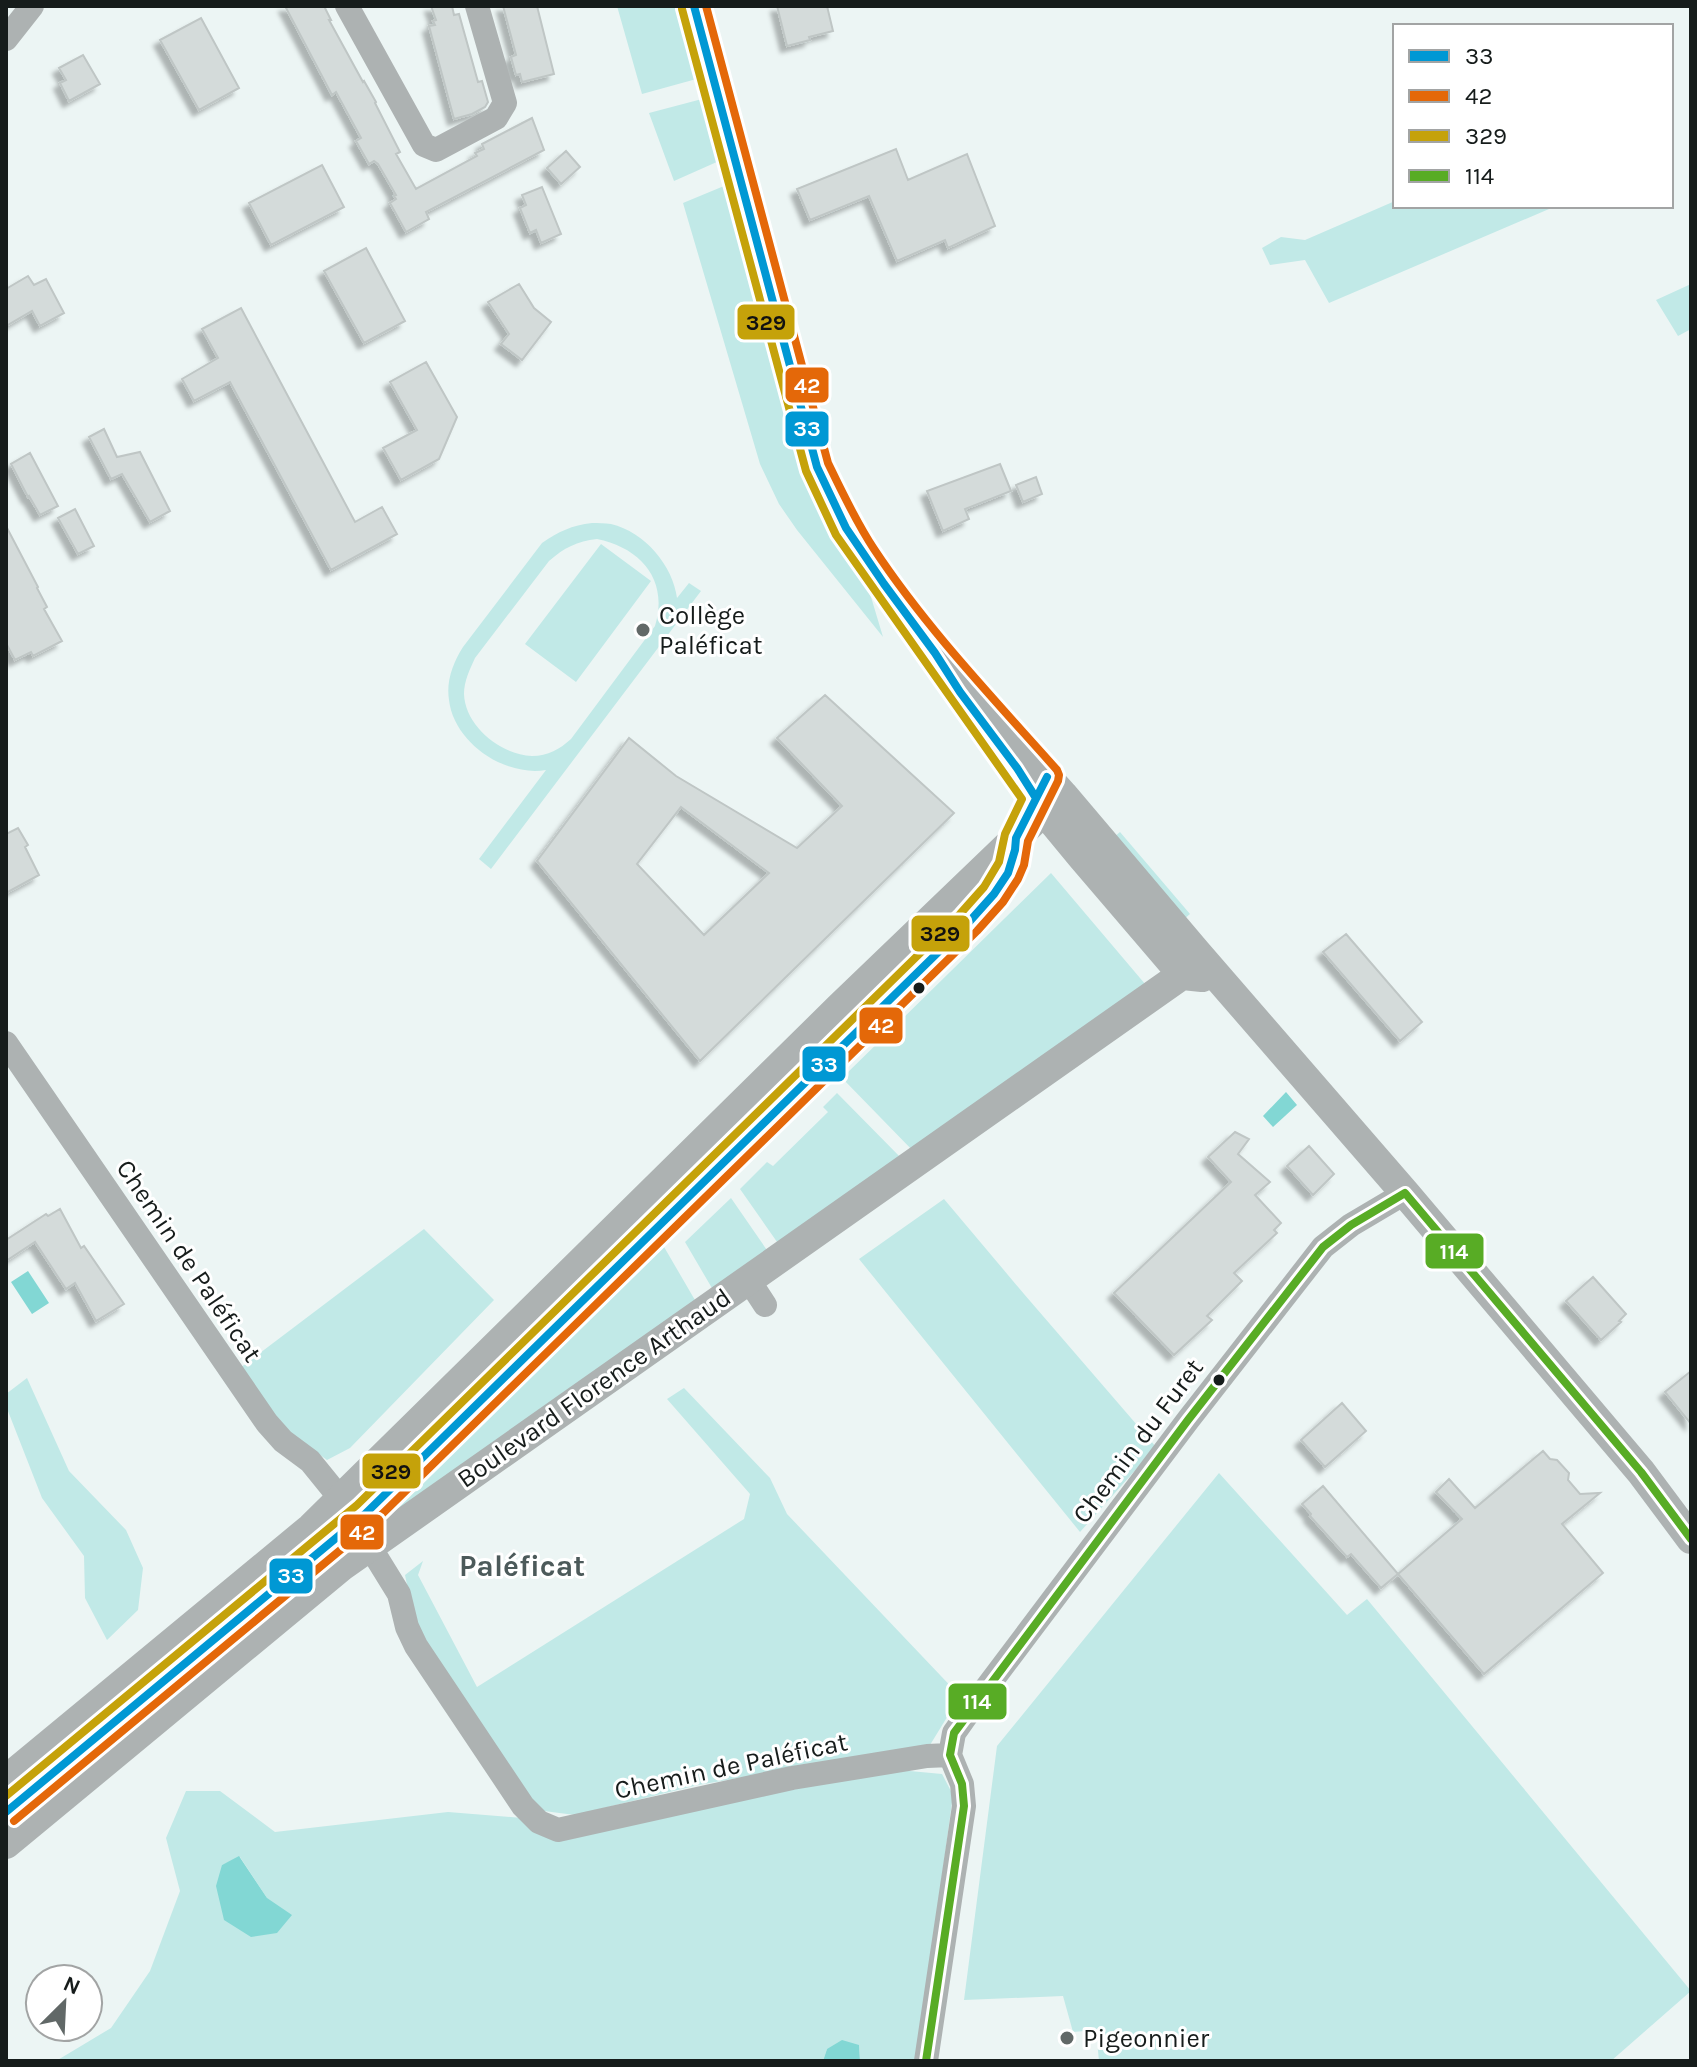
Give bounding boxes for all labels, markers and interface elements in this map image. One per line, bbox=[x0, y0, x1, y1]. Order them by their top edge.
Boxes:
legend bbox=[1393, 24, 1673, 208]
text: 33 bbox=[1465, 42, 1493, 70]
text: 42 bbox=[1465, 82, 1492, 110]
text: 329 bbox=[1465, 122, 1507, 150]
text: 114 bbox=[1465, 162, 1494, 190]
line badge: 329 bbox=[736, 303, 796, 341]
text: 329 bbox=[746, 310, 786, 336]
line badge: 42 bbox=[784, 366, 830, 404]
text: 42 bbox=[794, 373, 820, 399]
line badge: 33 bbox=[784, 410, 830, 448]
text: 33 bbox=[793, 416, 821, 442]
place label: Collège Paléficat bbox=[659, 600, 763, 661]
marker: Collège Paléficat bbox=[634, 621, 652, 639]
line badge: 329 bbox=[910, 914, 971, 953]
text: 329 bbox=[920, 921, 960, 947]
unlabelled marker bbox=[911, 980, 927, 996]
line badge: 42 bbox=[858, 1006, 904, 1045]
text: 42 bbox=[868, 1013, 894, 1039]
line badge: 33 bbox=[801, 1045, 847, 1083]
text: 33 bbox=[810, 1052, 838, 1078]
street label: Chemin de Paléficat bbox=[110, 1154, 268, 1368]
line badge: 114 bbox=[1424, 1232, 1485, 1270]
text: 114 bbox=[1440, 1239, 1468, 1265]
street label: Boulevard Florence Arthaud bbox=[451, 1282, 737, 1494]
street label: Chemin du Furet bbox=[1066, 1353, 1210, 1529]
unlabelled marker bbox=[1211, 1372, 1227, 1388]
line badge: 329 bbox=[361, 1452, 422, 1490]
text: 329 bbox=[371, 1459, 411, 1485]
line badge: 42 bbox=[339, 1513, 385, 1551]
text: 42 bbox=[349, 1520, 375, 1546]
district label: Paléficat bbox=[459, 1548, 585, 1584]
line badge: 33 bbox=[268, 1557, 314, 1595]
text: 33 bbox=[277, 1563, 305, 1589]
line badge: 114 bbox=[947, 1682, 1008, 1721]
text: 114 bbox=[963, 1689, 991, 1715]
street label: Chemin de Paléficat bbox=[612, 1726, 851, 1806]
north arrow bbox=[24, 1963, 104, 2043]
text: N bbox=[59, 1971, 84, 2001]
place label: Pigeonnier bbox=[1083, 2023, 1210, 2054]
marker: Pigeonnier bbox=[1058, 2029, 1076, 2047]

